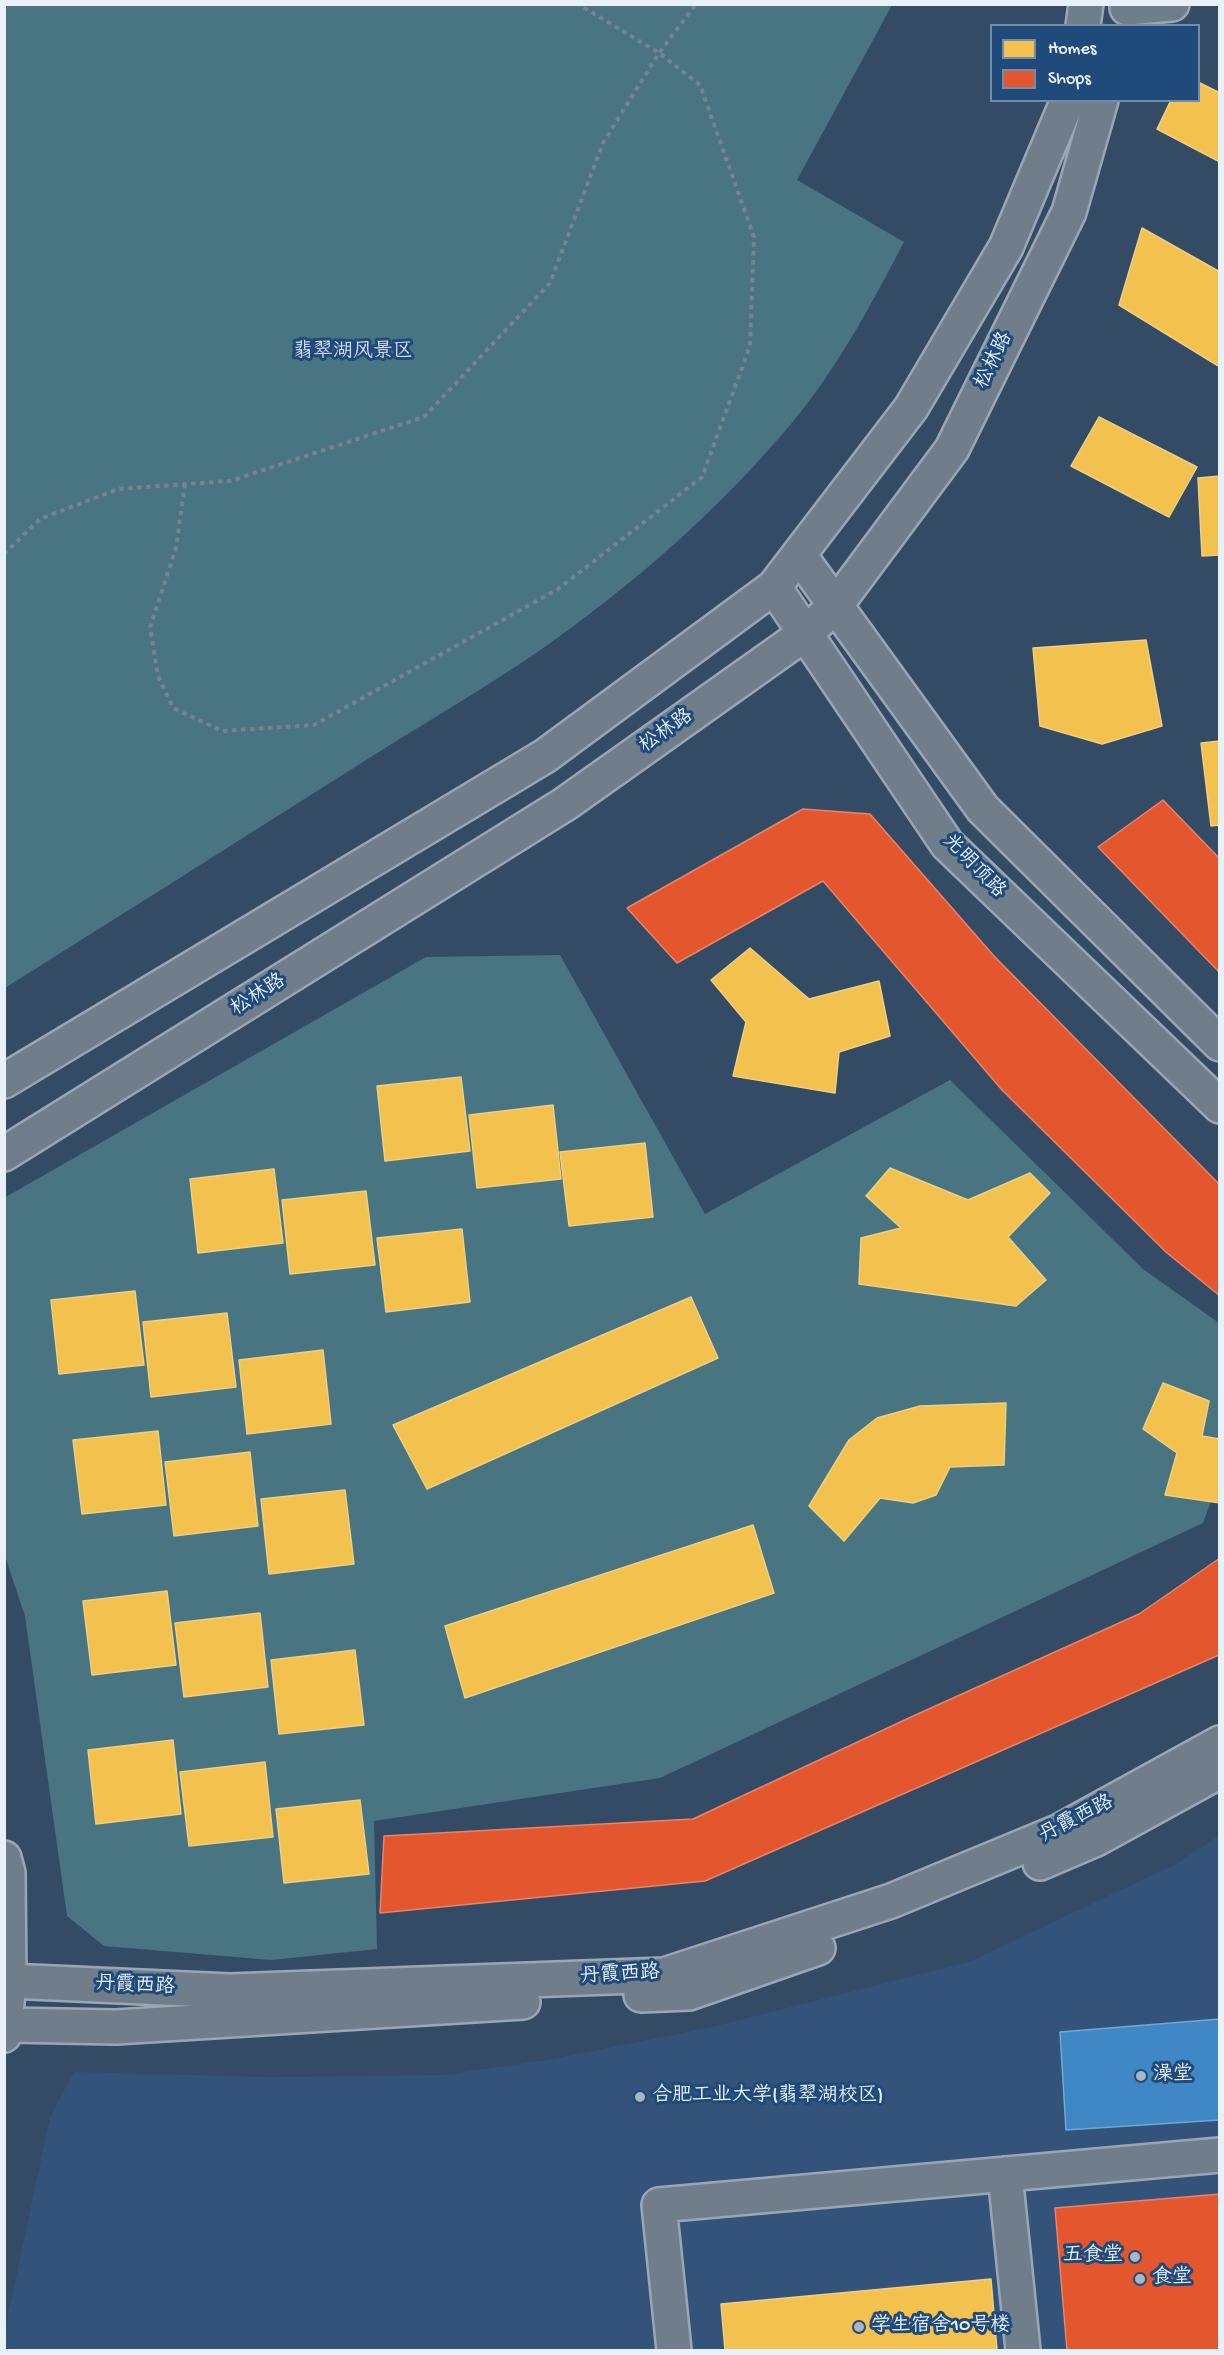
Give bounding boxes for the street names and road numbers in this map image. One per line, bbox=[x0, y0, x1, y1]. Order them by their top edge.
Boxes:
street label: 松林路 bbox=[971, 329, 1019, 393]
street label: 松林路 bbox=[636, 705, 698, 759]
street label: 光明顶路 bbox=[937, 830, 1009, 904]
street label: 松林路 bbox=[227, 970, 291, 1022]
street label: 丹霞西路 bbox=[1036, 1791, 1118, 1849]
street label: 丹霞西路 bbox=[579, 1962, 661, 1990]
street label: 丹霞西路 bbox=[94, 1973, 176, 2001]

